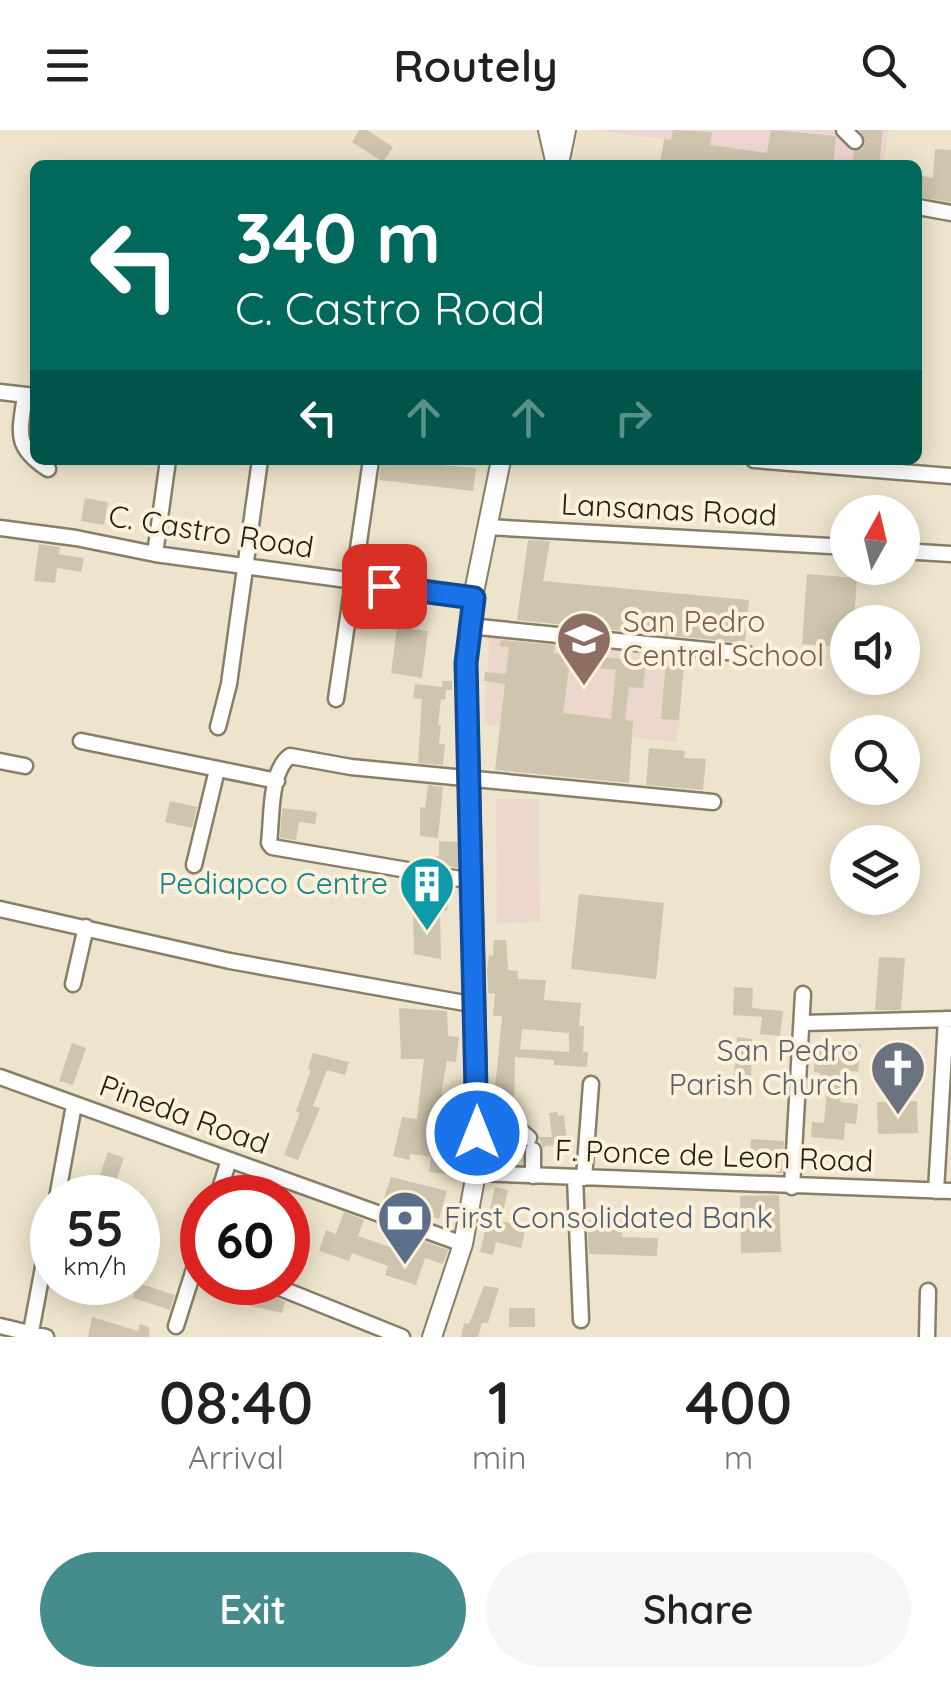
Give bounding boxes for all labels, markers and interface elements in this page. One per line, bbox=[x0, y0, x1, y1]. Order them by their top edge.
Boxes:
text: Routely bbox=[393, 37, 558, 93]
icon: menu bbox=[40, 38, 95, 93]
icon: search bbox=[856, 38, 911, 93]
text: 340 m bbox=[235, 193, 441, 281]
icon: left bbox=[70, 200, 200, 330]
text: C. Castro Road bbox=[235, 280, 545, 336]
icon: left bbox=[291, 390, 346, 445]
icon: ahead bbox=[396, 390, 451, 445]
icon: ahead bbox=[501, 390, 556, 445]
icon: right bbox=[606, 390, 661, 445]
street label: Lansanas Road bbox=[560, 484, 778, 534]
north arrow bbox=[830, 495, 920, 585]
map controls bbox=[830, 495, 920, 915]
street label: C. Castro Road bbox=[106, 496, 316, 566]
pin bbox=[342, 544, 427, 629]
icon: arrive bbox=[357, 559, 412, 614]
place label: San Pedro Central School bbox=[623, 602, 824, 674]
button: sound bbox=[830, 605, 920, 695]
school or university icon: San Pedro Central School bbox=[554, 609, 614, 688]
button: search bbox=[830, 715, 920, 805]
button: layers bbox=[830, 825, 920, 915]
building icon: Pediapco Centre bbox=[397, 854, 457, 933]
place label: Pediapco Centre bbox=[159, 864, 388, 902]
place label: San Pedro Parish Church bbox=[669, 1031, 859, 1103]
church icon: San Pedro Parish Church bbox=[868, 1038, 928, 1117]
street label: Pineda Road bbox=[94, 1066, 274, 1162]
position arrow bbox=[425, 1081, 529, 1185]
street label: F. Ponce de Leon Road bbox=[554, 1130, 874, 1180]
speed limit sign: 60 bbox=[180, 1175, 310, 1305]
bank icon: First Consolidated Bank bbox=[375, 1188, 435, 1267]
text: 55 bbox=[66, 1196, 124, 1259]
place label: First Consolidated Bank bbox=[444, 1198, 773, 1236]
text: km/h bbox=[63, 1250, 127, 1281]
text: 08:40 bbox=[159, 1364, 313, 1439]
text: 1 bbox=[488, 1364, 511, 1439]
text: 400 bbox=[685, 1364, 792, 1439]
text: Arrival bbox=[188, 1437, 284, 1477]
text: min bbox=[472, 1437, 526, 1477]
text: m bbox=[724, 1437, 753, 1477]
button: Exit bbox=[40, 1552, 466, 1667]
button: Share bbox=[486, 1552, 911, 1667]

